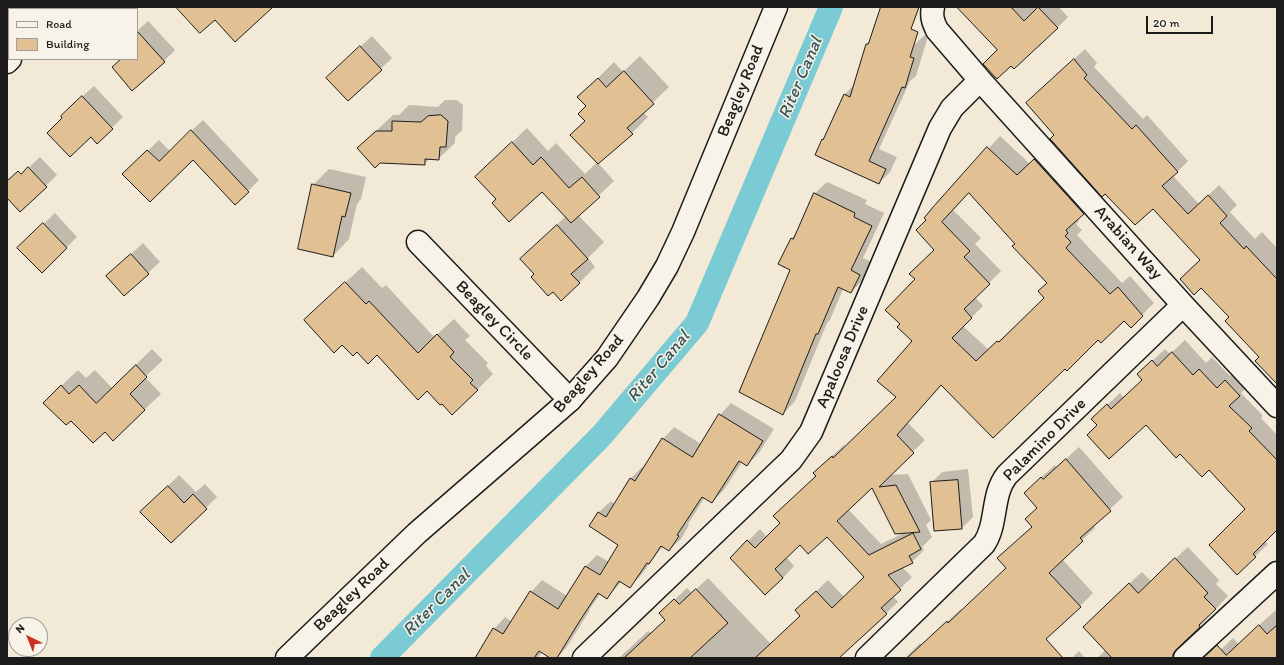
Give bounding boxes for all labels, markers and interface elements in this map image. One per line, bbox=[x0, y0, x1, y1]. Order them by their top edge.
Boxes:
legend bbox=[8, 8, 138, 60]
scale bar bbox=[1148, 8, 1215, 34]
text: 20 m bbox=[1153, 16, 1180, 30]
text: Road bbox=[46, 17, 72, 31]
water label: Riter Canal bbox=[774, 34, 828, 122]
text: Building bbox=[46, 37, 89, 51]
street label: Beagley Road bbox=[713, 42, 769, 140]
street label: Arabian Way bbox=[1089, 202, 1167, 284]
street label: Beagley Circle bbox=[451, 277, 537, 365]
street label: Apaloosa Drive bbox=[812, 303, 874, 411]
water label: Riter Canal bbox=[623, 327, 695, 407]
street label: Beagley Road bbox=[549, 330, 629, 418]
street label: Palamino Drive bbox=[999, 394, 1091, 486]
street label: Beagley Road bbox=[310, 554, 394, 636]
water label: Riter Canal bbox=[399, 565, 475, 641]
north arrow bbox=[8, 617, 48, 657]
text: N bbox=[13, 621, 27, 636]

